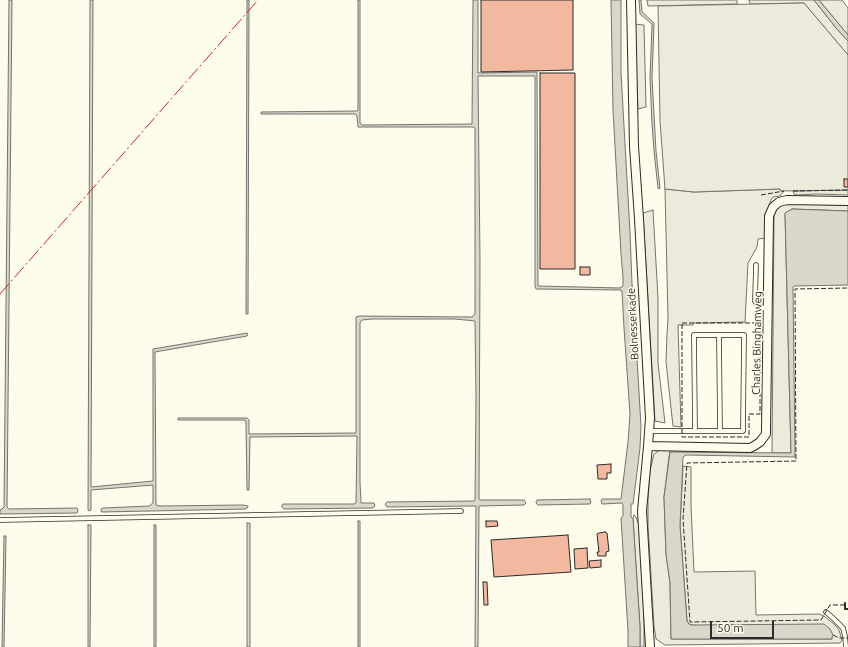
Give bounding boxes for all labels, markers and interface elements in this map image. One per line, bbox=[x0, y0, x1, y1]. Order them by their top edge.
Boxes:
street label: Bolnesserkade bbox=[625, 288, 641, 360]
street label: Charles Binghamweg bbox=[749, 291, 765, 395]
scale bar bbox=[712, 613, 776, 639]
text: 50 m bbox=[717, 621, 744, 634]

